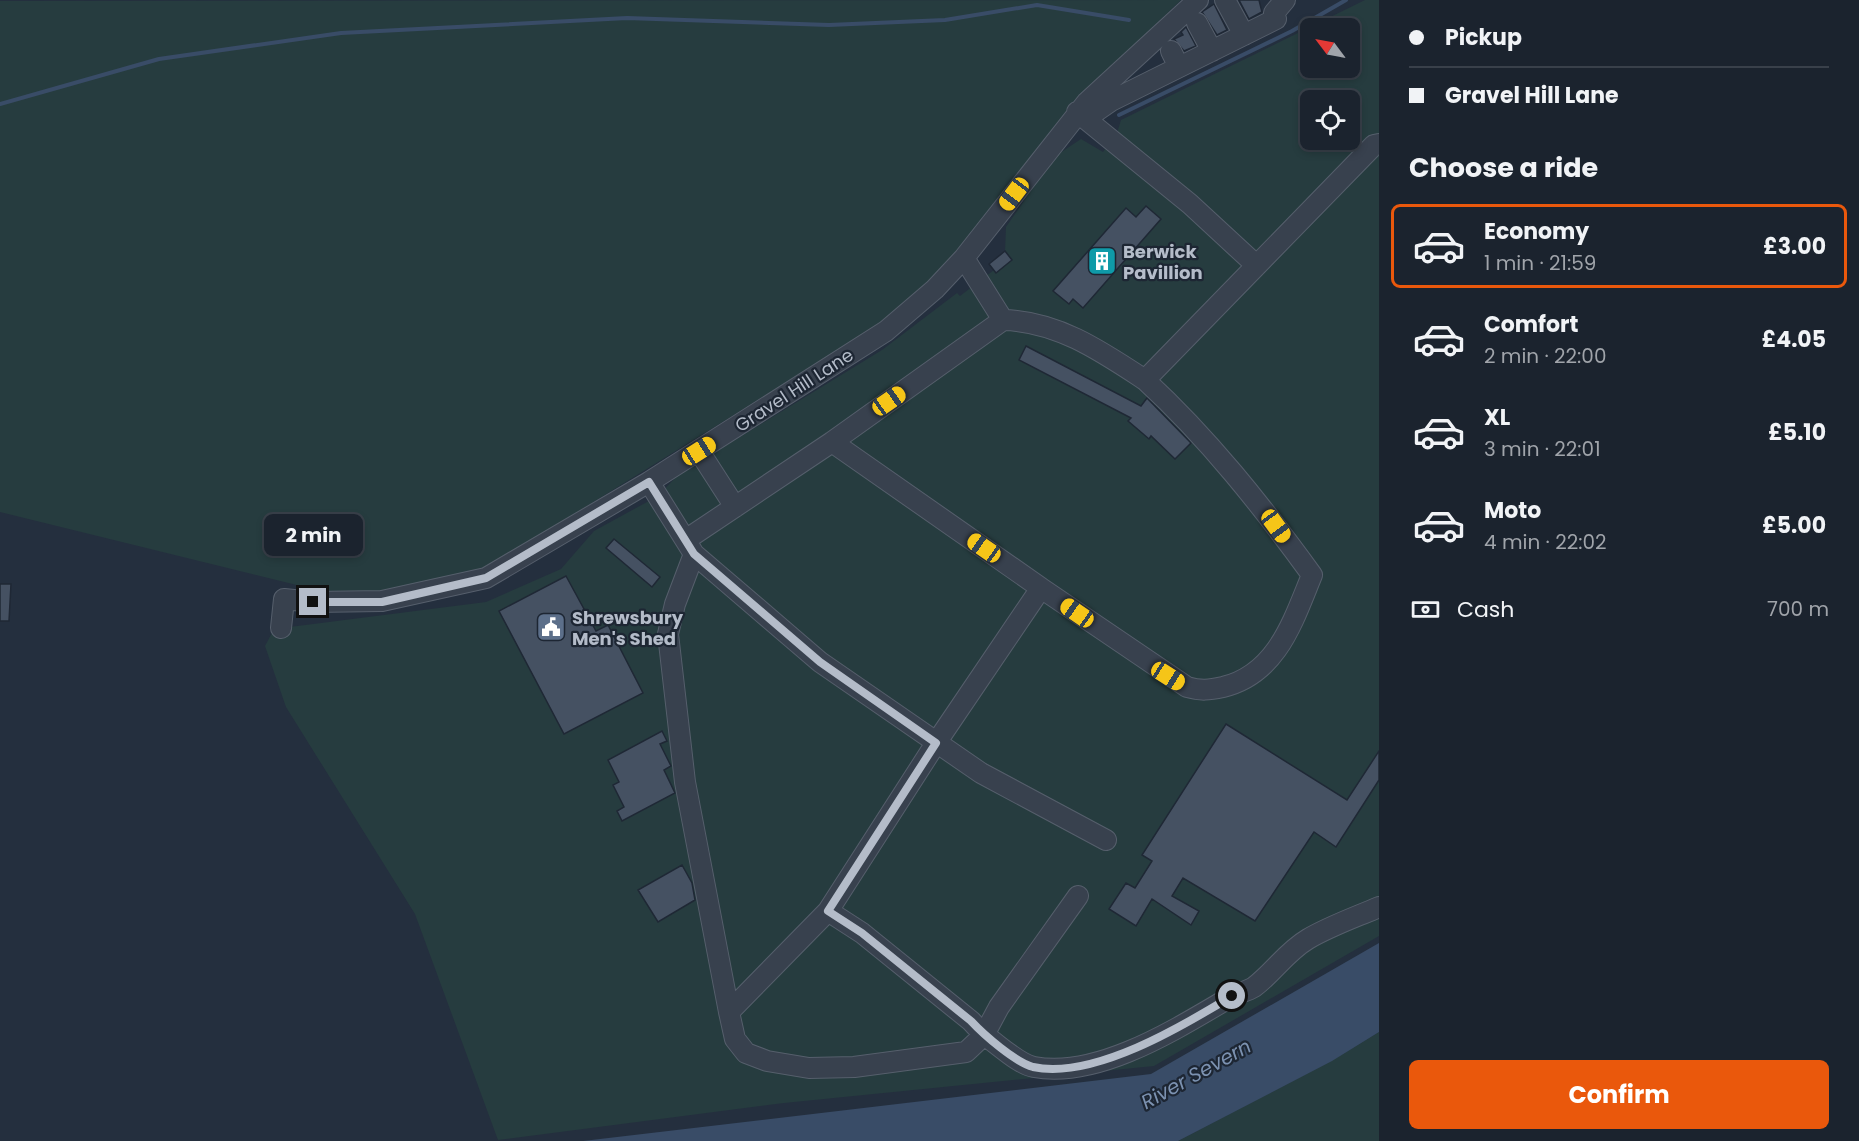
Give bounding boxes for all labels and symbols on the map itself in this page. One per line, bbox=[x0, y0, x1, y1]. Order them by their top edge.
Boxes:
north arrow bbox=[1300, 18, 1360, 78]
car bbox=[996, 174, 1032, 214]
place label: Berwick Pavillion bbox=[1123, 239, 1203, 285]
building icon: Berwick Pavillion bbox=[1086, 245, 1118, 277]
street label: Gravel Hill Lane bbox=[730, 342, 858, 438]
car bbox=[869, 383, 909, 419]
car bbox=[679, 434, 719, 468]
car bbox=[1258, 506, 1294, 546]
callout: 2 min bbox=[264, 515, 362, 557]
car bbox=[964, 530, 1004, 566]
route end bbox=[299, 588, 326, 615]
car bbox=[1057, 595, 1097, 631]
place label: Shrewsbury Men's Shed bbox=[572, 605, 684, 651]
public building icon: Shrewsbury Men's Shed bbox=[535, 611, 567, 643]
car bbox=[1148, 659, 1188, 693]
route start bbox=[1218, 982, 1245, 1009]
water label: River Severn bbox=[1136, 1032, 1256, 1116]

